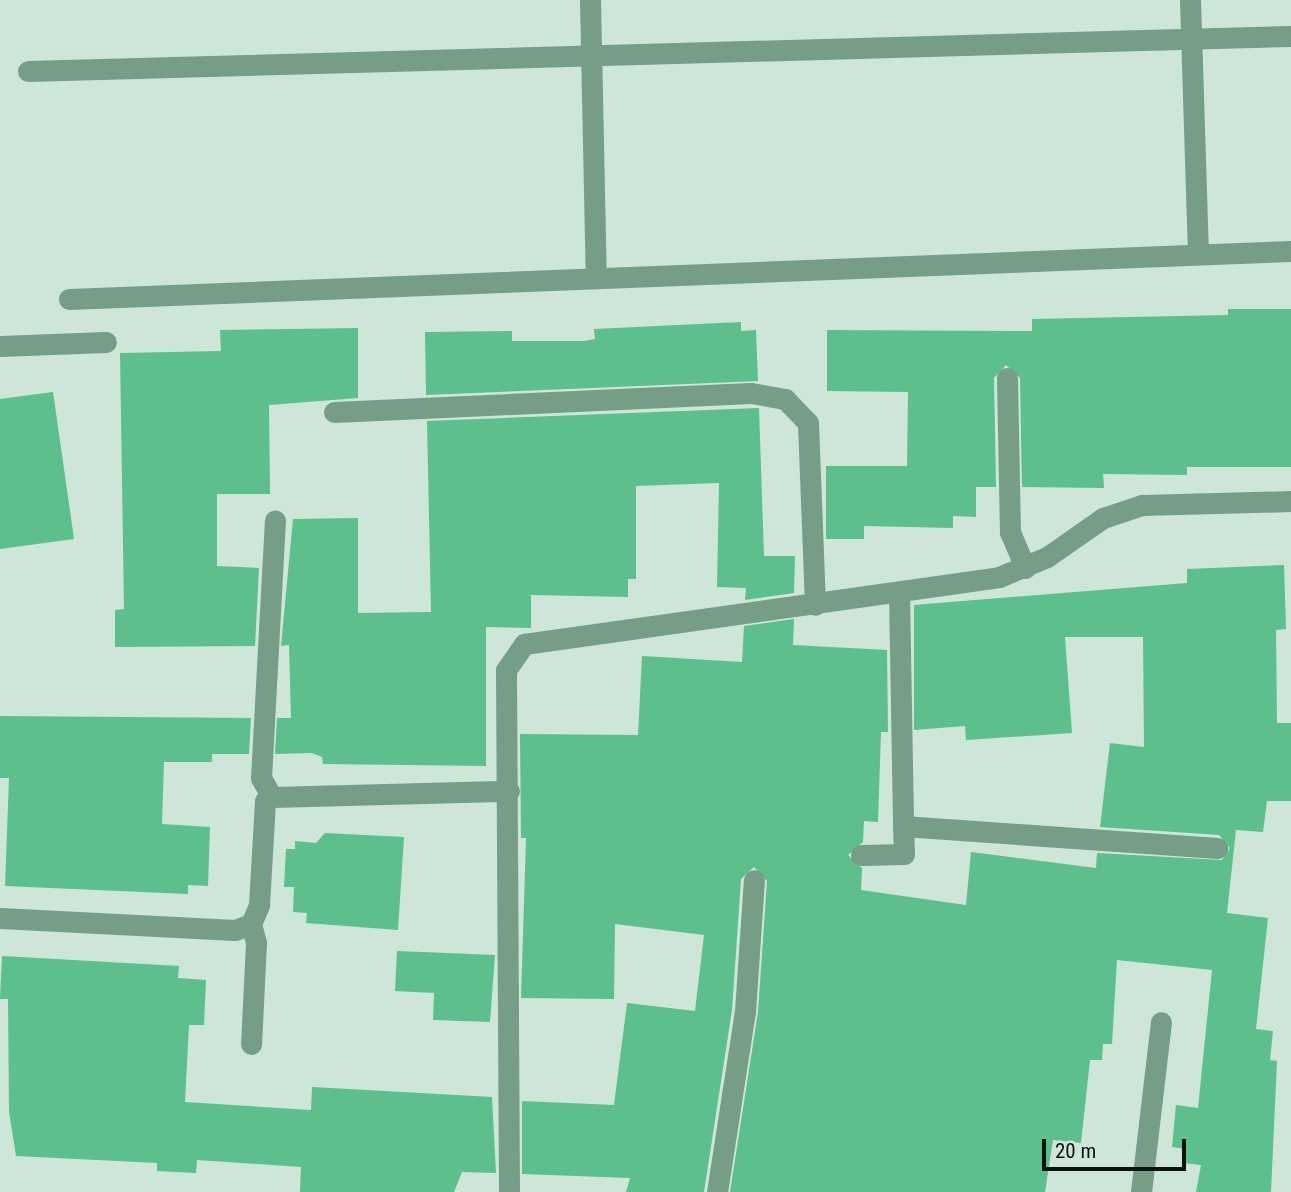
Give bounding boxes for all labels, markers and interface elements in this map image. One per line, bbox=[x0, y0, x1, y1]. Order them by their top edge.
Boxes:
scale bar bbox=[1046, 1126, 1190, 1170]
text: 20 m bbox=[1055, 1139, 1096, 1163]

